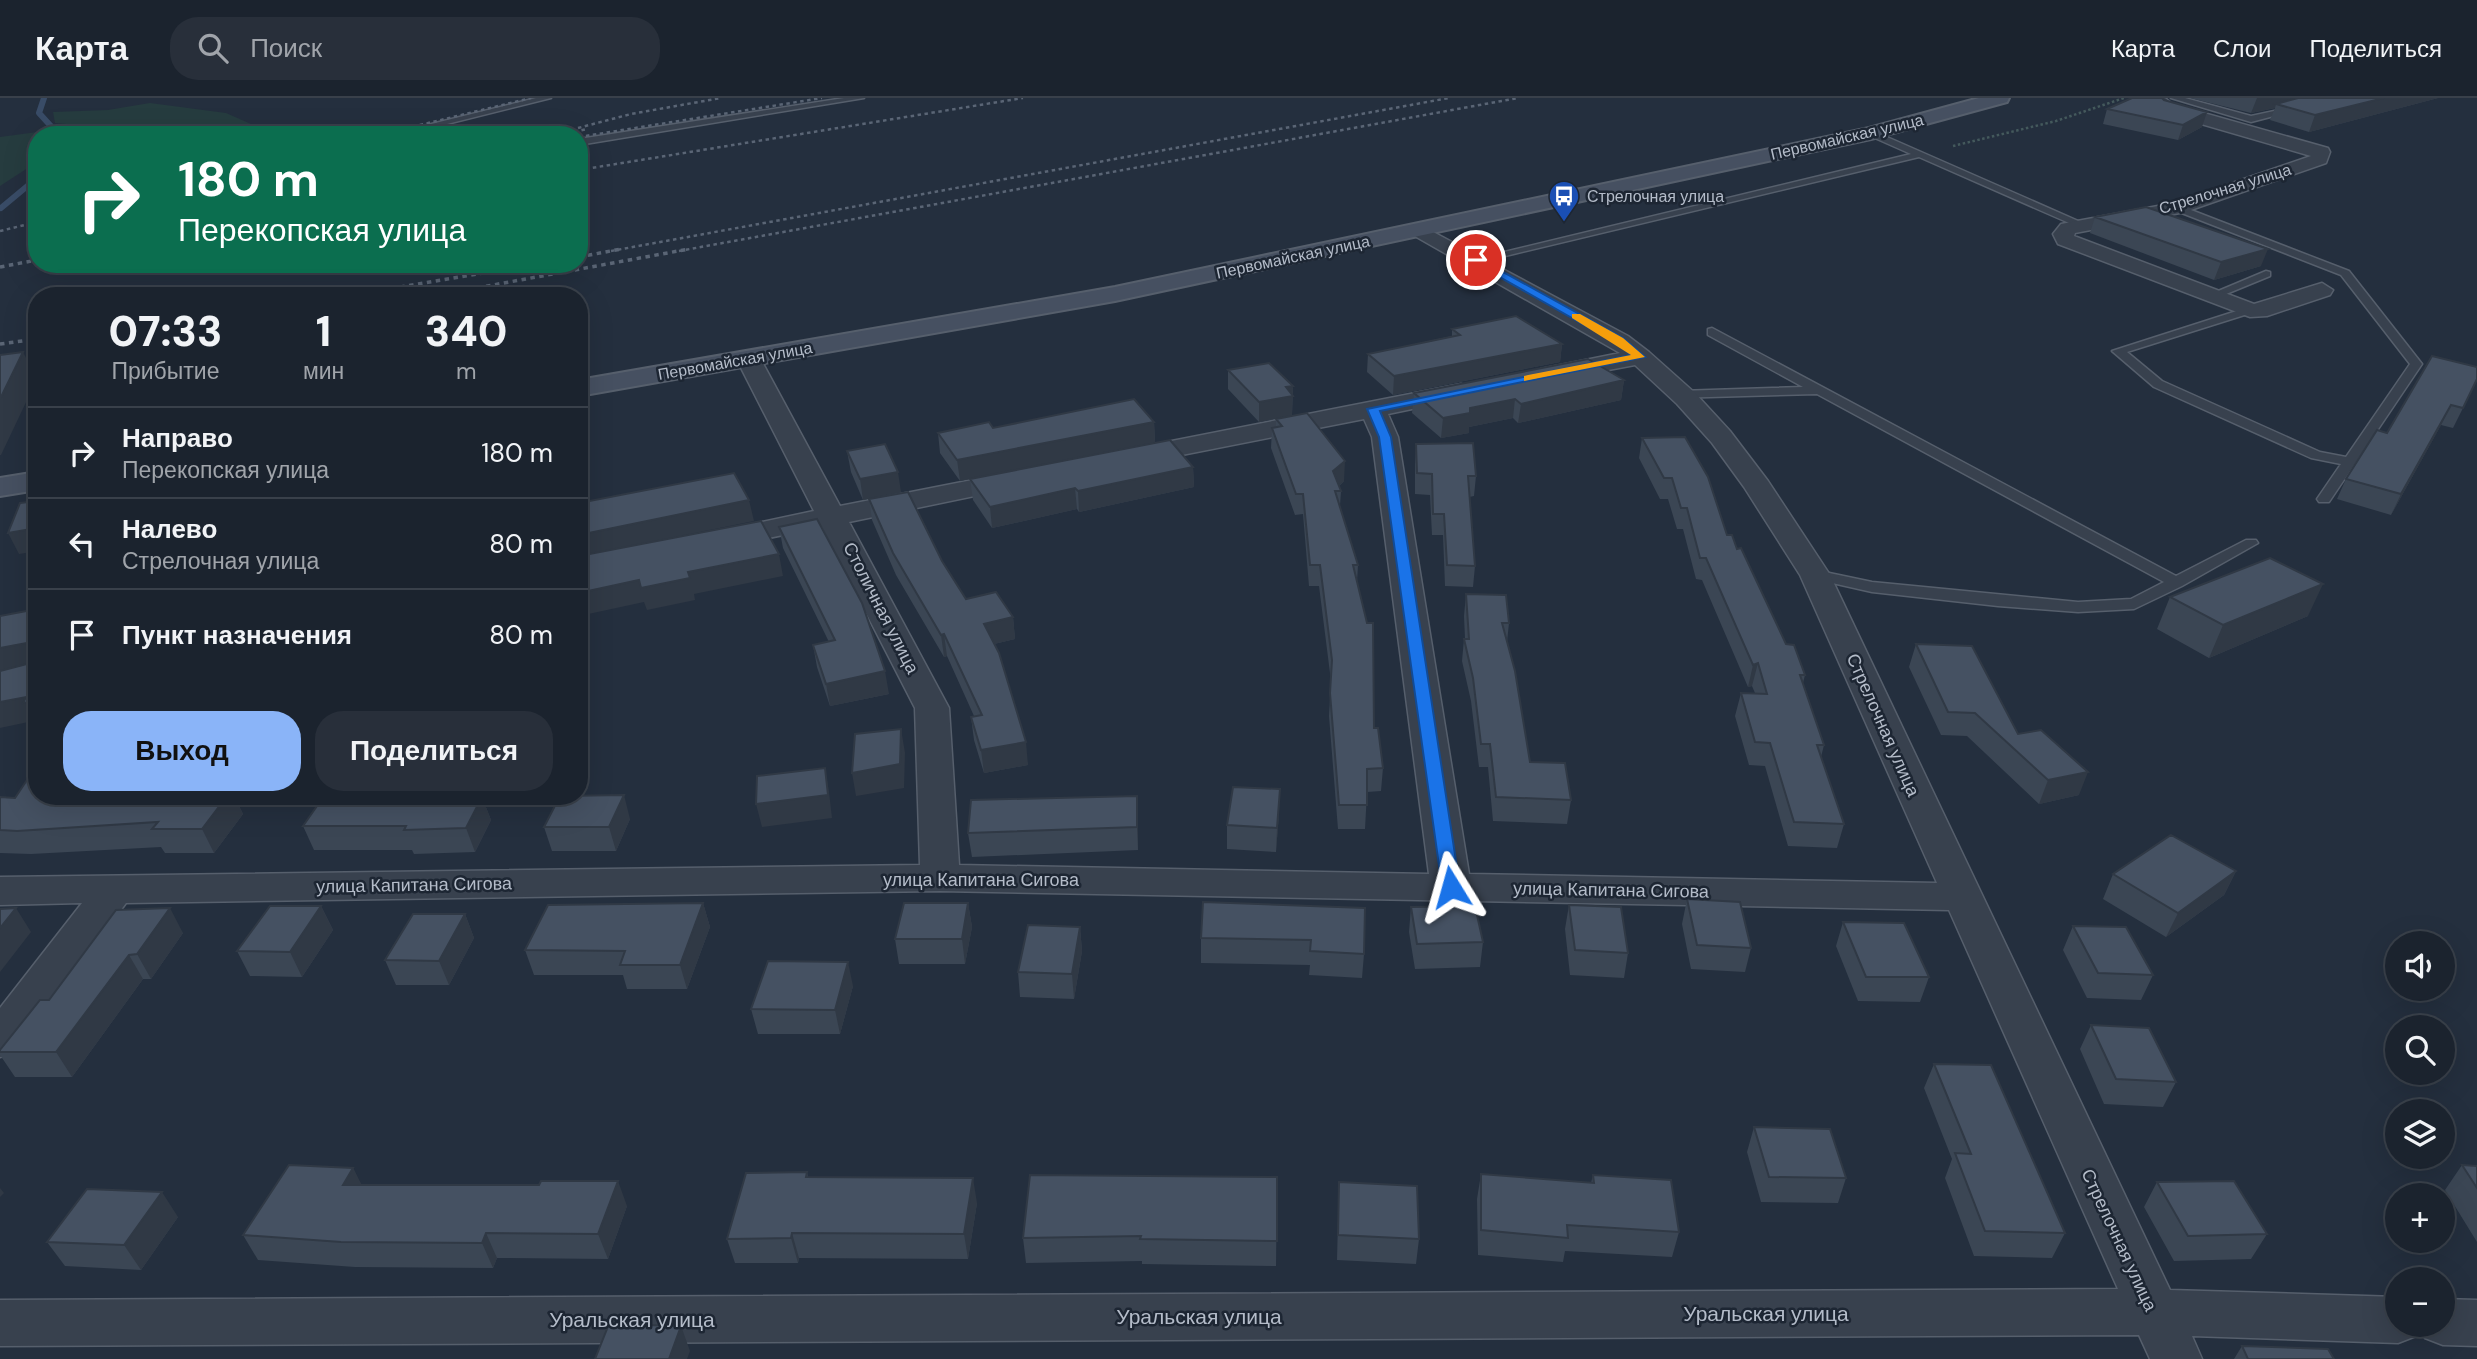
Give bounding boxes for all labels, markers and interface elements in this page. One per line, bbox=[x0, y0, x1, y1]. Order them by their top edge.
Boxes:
search box bbox=[170, 17, 660, 80]
text: Карта bbox=[35, 27, 128, 70]
icon: search bbox=[194, 29, 232, 67]
text: Поиск bbox=[250, 31, 322, 65]
text: Карта bbox=[2111, 33, 2175, 64]
text: Слои bbox=[2213, 33, 2271, 64]
text: Поделиться bbox=[2309, 33, 2442, 64]
street label: Первомайская улица bbox=[1768, 109, 1926, 165]
text: 180 m bbox=[178, 147, 319, 211]
icon: right bbox=[63, 154, 154, 245]
street label: Стрелочная улица bbox=[2156, 159, 2294, 219]
bus stop icon: Стрелочная улица bbox=[1547, 179, 1581, 223]
place label: Стрелочная улица bbox=[1587, 186, 1724, 207]
text: Перекопская улица bbox=[178, 209, 466, 251]
street label: Первомайская улица bbox=[1214, 230, 1372, 284]
pin bbox=[1446, 230, 1506, 290]
icon: arrive bbox=[1457, 241, 1495, 279]
text: 07:33 bbox=[109, 304, 222, 359]
text: 1 bbox=[316, 304, 331, 359]
text: 340 bbox=[425, 304, 507, 359]
street label: Первомайская улица bbox=[656, 337, 814, 385]
text: Прибытие bbox=[111, 356, 219, 386]
text: мин bbox=[303, 356, 344, 386]
text: m bbox=[456, 356, 476, 386]
text: Направо bbox=[122, 421, 233, 455]
icon: right bbox=[63, 434, 101, 472]
text: 180 m bbox=[481, 436, 553, 470]
text: Перекопская улица bbox=[122, 455, 329, 485]
text: Налево bbox=[122, 512, 217, 546]
icon: left bbox=[63, 525, 101, 563]
text: 80 m bbox=[489, 527, 553, 561]
street label: Столичная улица bbox=[837, 538, 925, 679]
text: Стрелочная улица bbox=[122, 546, 319, 576]
icon: arrive bbox=[63, 616, 101, 654]
text: Пункт назначения bbox=[122, 618, 352, 652]
text: 80 m bbox=[489, 618, 553, 652]
street label: Стрелочная улица bbox=[1841, 650, 1926, 801]
button: Выход bbox=[63, 711, 301, 791]
button: Поделиться bbox=[315, 711, 553, 791]
position arrow bbox=[1414, 850, 1488, 924]
street label: улица Капитана Сигова bbox=[883, 868, 1080, 892]
street label: улица Капитана Сигова bbox=[316, 871, 513, 899]
street label: улица Капитана Сигова bbox=[1513, 876, 1710, 904]
map controls bbox=[2385, 931, 2455, 1337]
button: sound bbox=[2385, 931, 2455, 1001]
button: search bbox=[2385, 1015, 2455, 1085]
button: layers bbox=[2385, 1099, 2455, 1169]
street label: Стрелочная улица bbox=[2076, 1165, 2163, 1316]
button: + bbox=[2385, 1183, 2455, 1253]
button: − bbox=[2385, 1267, 2455, 1337]
street label: Уральская улица bbox=[1683, 1300, 1849, 1328]
street label: Уральская улица bbox=[1116, 1303, 1282, 1331]
street label: Уральская улица bbox=[549, 1306, 715, 1334]

